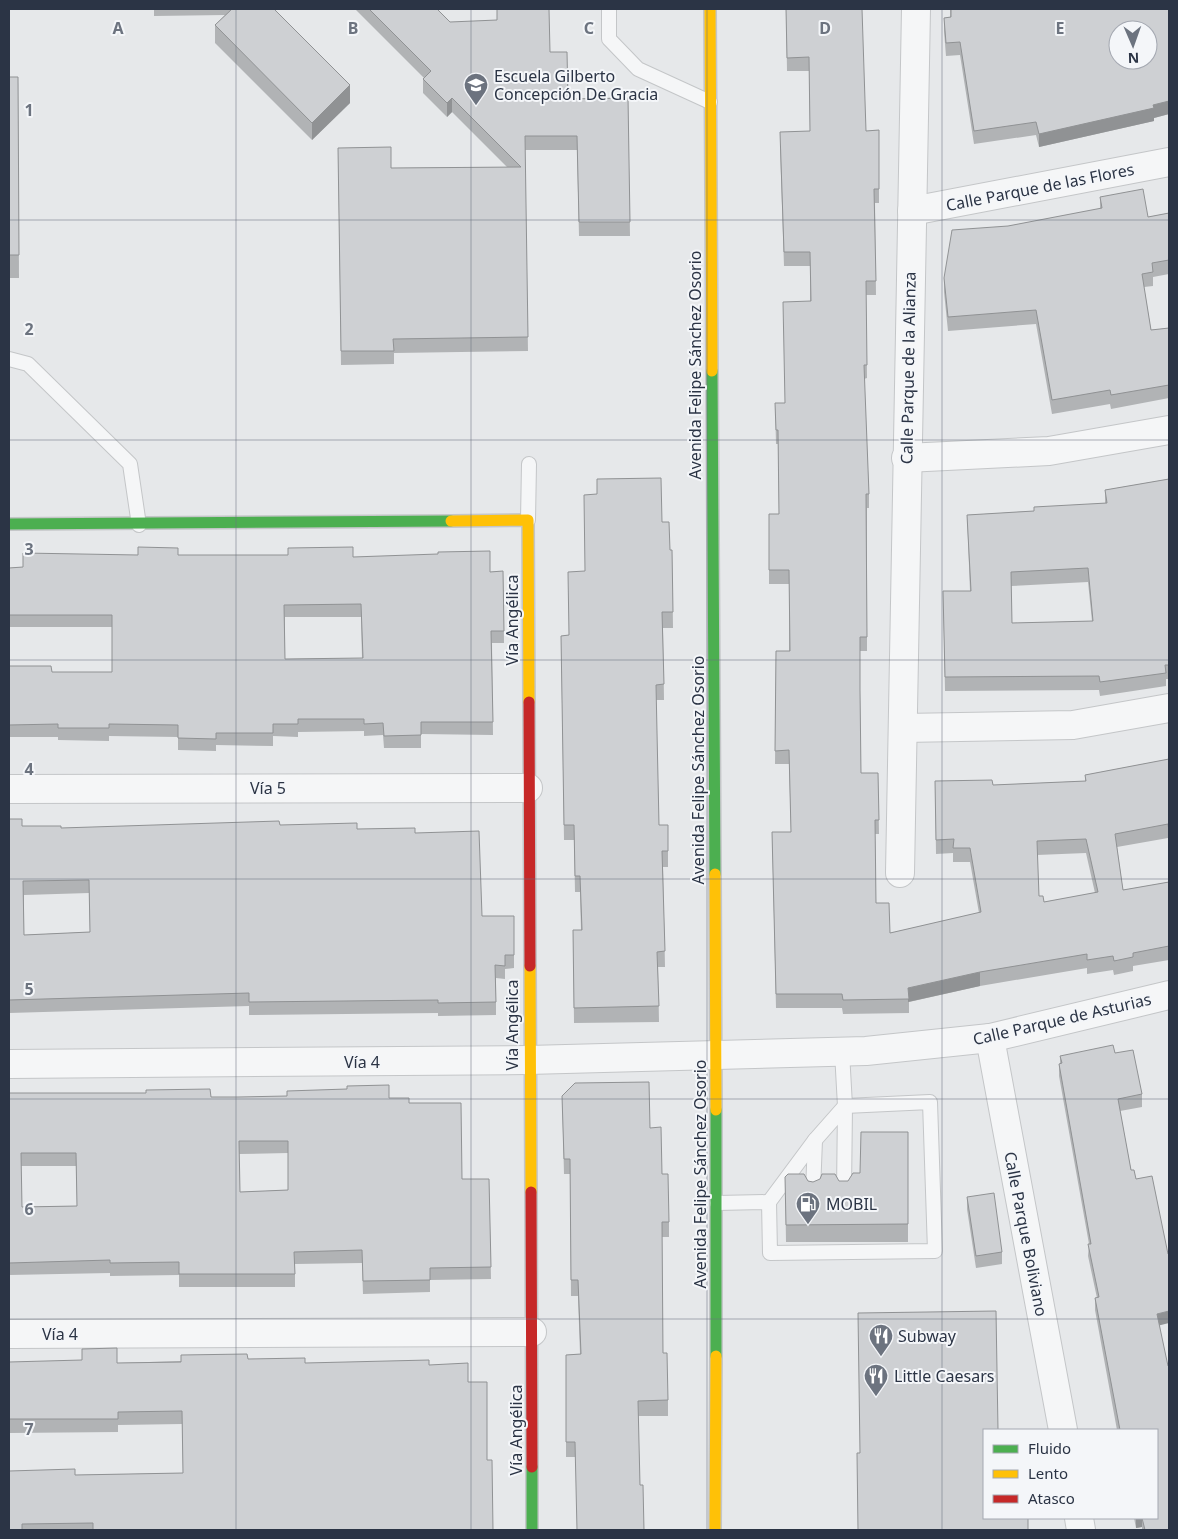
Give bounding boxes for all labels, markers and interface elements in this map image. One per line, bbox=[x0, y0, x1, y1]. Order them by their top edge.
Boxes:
text: A bbox=[112, 17, 124, 39]
text: B bbox=[348, 17, 358, 39]
text: C bbox=[584, 17, 594, 39]
text: D bbox=[819, 17, 831, 39]
text: E bbox=[1056, 17, 1065, 39]
north arrow bbox=[1108, 20, 1158, 70]
text: N bbox=[1127, 49, 1139, 68]
place label: Escuela Gilberto Concepción De Gracia bbox=[494, 65, 658, 105]
school or university icon: Escuela Gilberto Concepción De Gracia bbox=[463, 72, 489, 106]
text: 1 bbox=[24, 99, 34, 121]
street label: Calle Parque de las Flores bbox=[944, 158, 1136, 216]
street label: Avenida Felipe Sánchez Osorio bbox=[684, 251, 706, 480]
street label: Calle Parque de la Alianza bbox=[895, 272, 921, 464]
text: 2 bbox=[24, 318, 34, 340]
text: 3 bbox=[24, 538, 34, 560]
street label: Vía Angélica bbox=[501, 575, 523, 665]
street label: Avenida Felipe Sánchez Osorio bbox=[687, 656, 709, 885]
text: 4 bbox=[24, 758, 34, 780]
street label: Vía 5 bbox=[250, 777, 286, 799]
text: 5 bbox=[24, 978, 34, 1000]
street label: Vía Angélica bbox=[501, 980, 523, 1070]
street label: Calle Parque de Asturias bbox=[971, 988, 1153, 1050]
street label: Vía 4 bbox=[344, 1051, 380, 1073]
street label: Avenida Felipe Sánchez Osorio bbox=[689, 1060, 711, 1289]
street label: Calle Parque Boliviano bbox=[999, 1150, 1053, 1318]
fuel station icon: MOBIL bbox=[795, 1191, 821, 1225]
place label: MOBIL bbox=[826, 1193, 877, 1215]
text: 6 bbox=[24, 1198, 34, 1220]
street label: Vía 4 bbox=[42, 1323, 78, 1345]
restaurant icon: Subway bbox=[868, 1323, 894, 1357]
place label: Subway bbox=[898, 1325, 957, 1347]
restaurant icon: Little Caesars bbox=[863, 1363, 889, 1397]
place label: Little Caesars bbox=[894, 1365, 994, 1387]
street label: Vía Angélica bbox=[505, 1385, 527, 1475]
text: 7 bbox=[24, 1418, 34, 1440]
legend bbox=[983, 1429, 1158, 1519]
text: Fluido bbox=[1028, 1438, 1071, 1458]
text: Lento bbox=[1028, 1463, 1068, 1483]
text: Atasco bbox=[1028, 1488, 1075, 1508]

